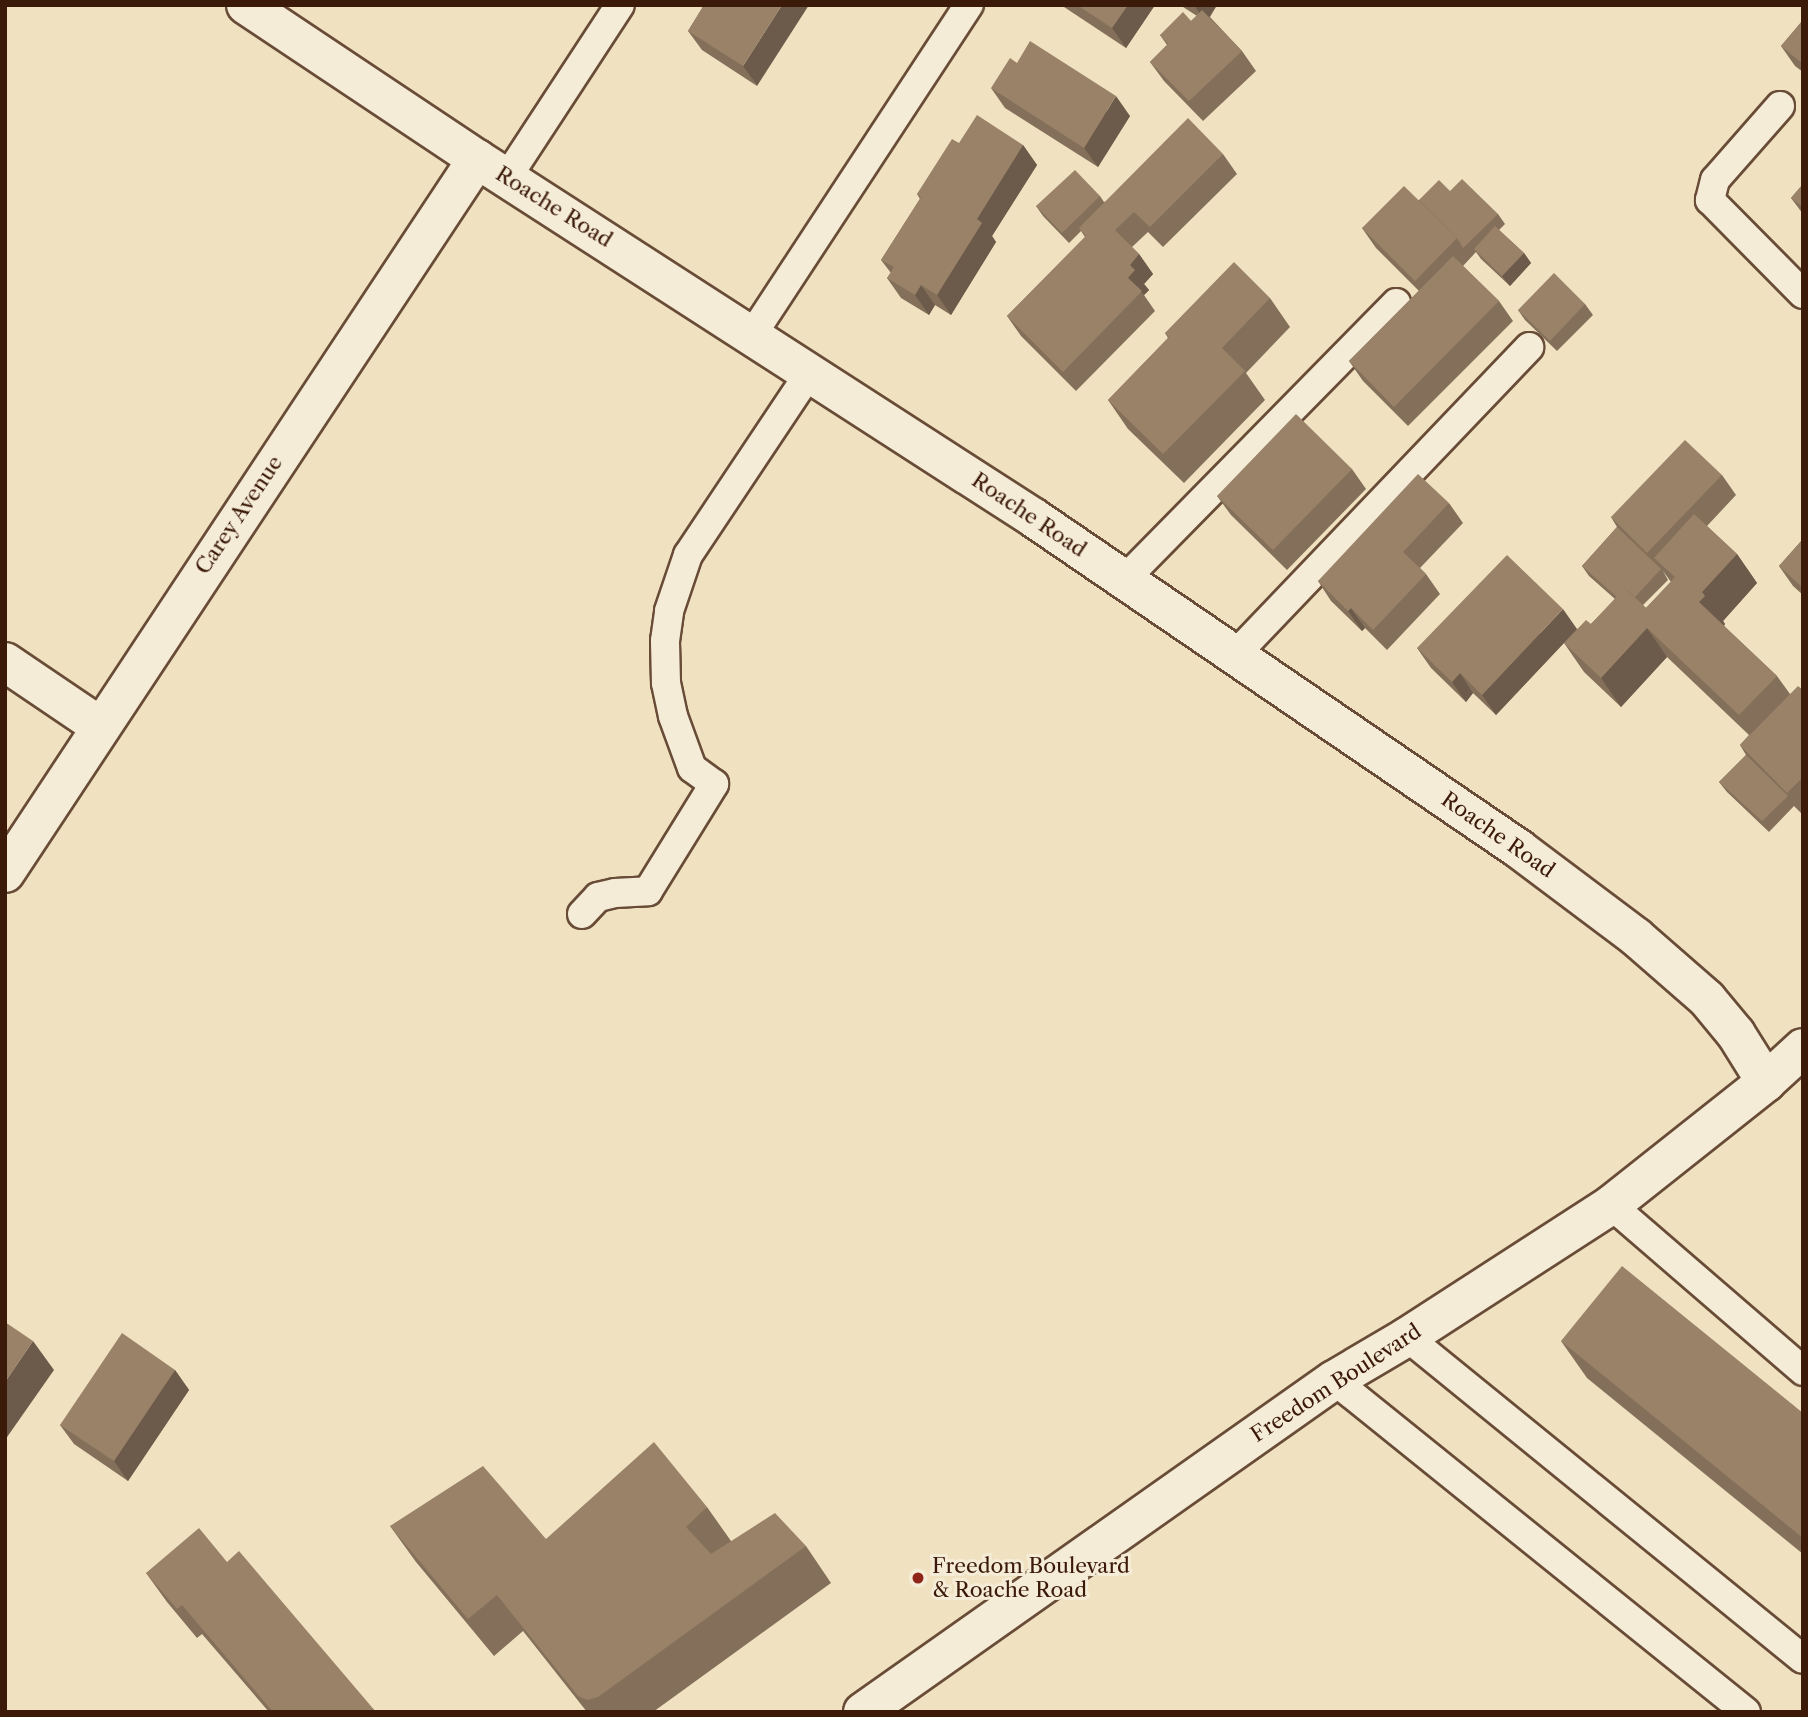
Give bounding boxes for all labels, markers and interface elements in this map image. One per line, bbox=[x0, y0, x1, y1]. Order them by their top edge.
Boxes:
street label: Roache Road bbox=[491, 161, 617, 253]
street label: Carey Avenue bbox=[190, 450, 288, 580]
street label: Roache Road bbox=[967, 467, 1091, 563]
street label: Roache Road bbox=[1436, 787, 1560, 883]
street label: Freedom Boulevard bbox=[1246, 1319, 1426, 1447]
place label: Freedom Boulevard & Roache Road bbox=[932, 1553, 1130, 1603]
marker: Freedom Boulevard & Roache Road bbox=[910, 1570, 926, 1586]

